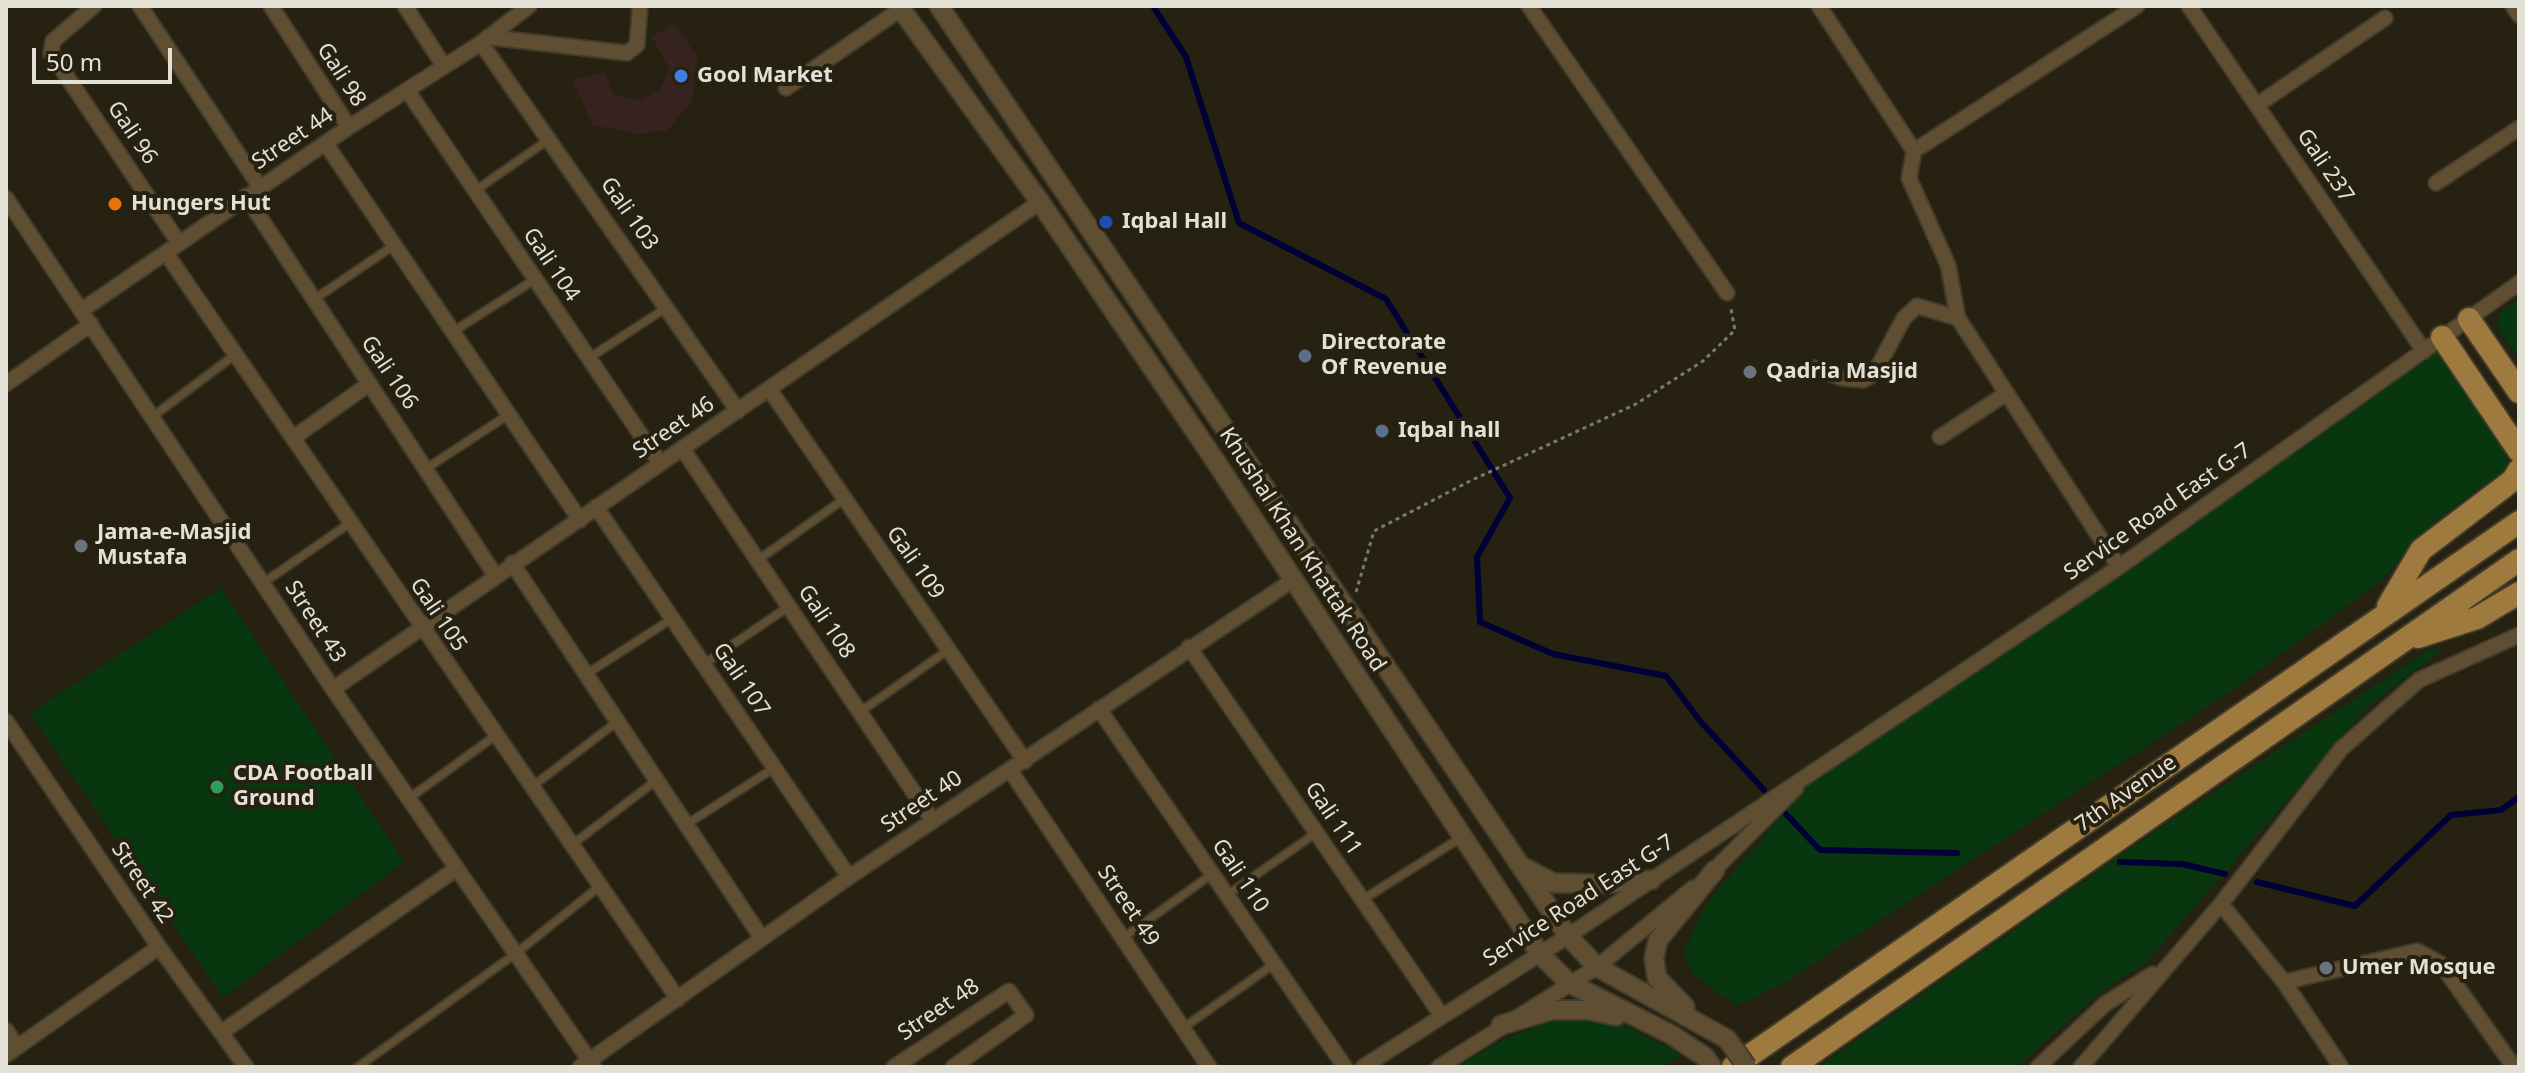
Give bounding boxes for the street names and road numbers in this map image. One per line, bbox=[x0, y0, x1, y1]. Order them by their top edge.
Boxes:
street label: Gali 98 bbox=[311, 38, 371, 112]
street label: Gali 96 bbox=[101, 96, 163, 170]
street label: Street 44 bbox=[247, 102, 339, 176]
street label: Gali 237 bbox=[2291, 124, 2359, 208]
street label: Gali 103 bbox=[594, 172, 664, 256]
street label: Gali 104 bbox=[517, 223, 585, 307]
street label: Gali 106 bbox=[355, 331, 423, 415]
street label: Street 46 bbox=[628, 391, 720, 465]
street label: Khushal Khan Khattak Road bbox=[1213, 423, 1391, 677]
street label: Service Road East G-7 bbox=[2059, 437, 2257, 587]
street label: Gali 109 bbox=[880, 521, 950, 605]
street label: Gali 105 bbox=[404, 573, 472, 657]
street label: Street 43 bbox=[279, 576, 351, 668]
street label: Gali 108 bbox=[792, 580, 860, 664]
street label: Gali 107 bbox=[707, 638, 775, 722]
street label: 7th Avenue bbox=[2070, 750, 2182, 838]
street label: Street 40 bbox=[876, 765, 968, 839]
street label: Gali 111 bbox=[1299, 777, 1367, 861]
street label: Service Road East G-7 bbox=[1479, 829, 1679, 973]
street label: Gali 110 bbox=[1206, 834, 1274, 918]
street label: Street 42 bbox=[105, 837, 179, 929]
street label: Street 49 bbox=[1091, 860, 1165, 952]
street label: Street 48 bbox=[893, 973, 985, 1047]

